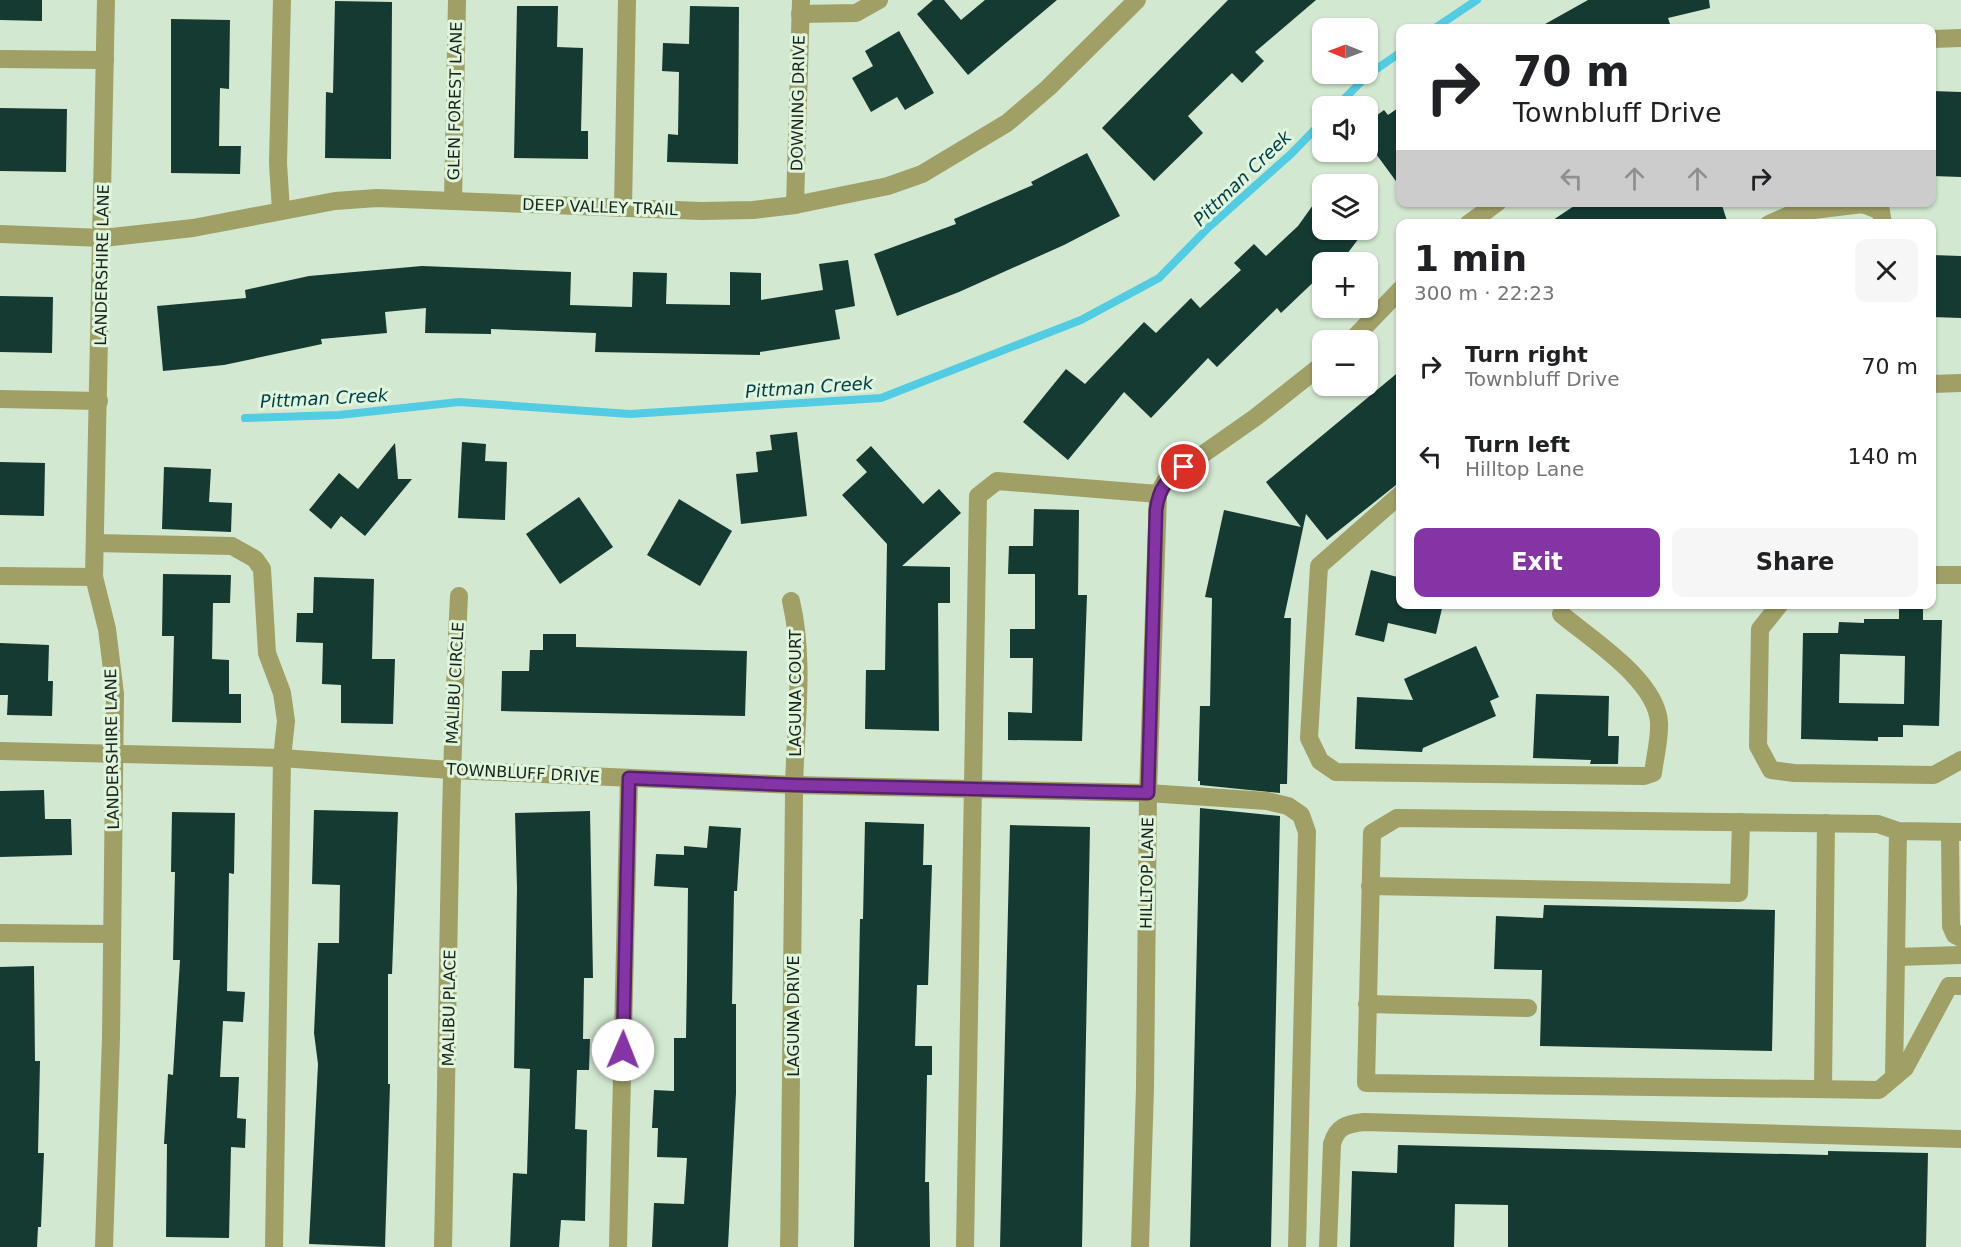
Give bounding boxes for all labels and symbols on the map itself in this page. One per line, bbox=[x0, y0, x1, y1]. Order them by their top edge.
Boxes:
north arrow bbox=[1312, 18, 1378, 84]
street label: GLEN FOREST LANE bbox=[444, 21, 466, 181]
street label: DOWNING DRIVE bbox=[787, 35, 809, 171]
water label: Pittman Creek bbox=[1189, 125, 1297, 230]
street label: LANDERSHIRE LANE bbox=[91, 184, 113, 346]
street label: DEEP VALLEY TRAIL bbox=[522, 195, 678, 219]
water label: Pittman Creek bbox=[744, 372, 875, 402]
water label: Pittman Creek bbox=[259, 384, 390, 412]
pin bbox=[1158, 441, 1209, 492]
street label: MALIBU CIRCLE bbox=[442, 621, 468, 745]
street label: LAGUNA COURT bbox=[786, 629, 805, 757]
street label: LANDERSHIRE LANE bbox=[101, 668, 123, 830]
street label: TOWNBLUFF DRIVE bbox=[445, 759, 600, 787]
street label: HILLTOP LANE bbox=[1137, 817, 1157, 929]
street label: MALIBU PLACE bbox=[438, 949, 460, 1067]
street label: LAGUNA DRIVE bbox=[784, 955, 803, 1077]
position arrow bbox=[591, 1018, 655, 1082]

